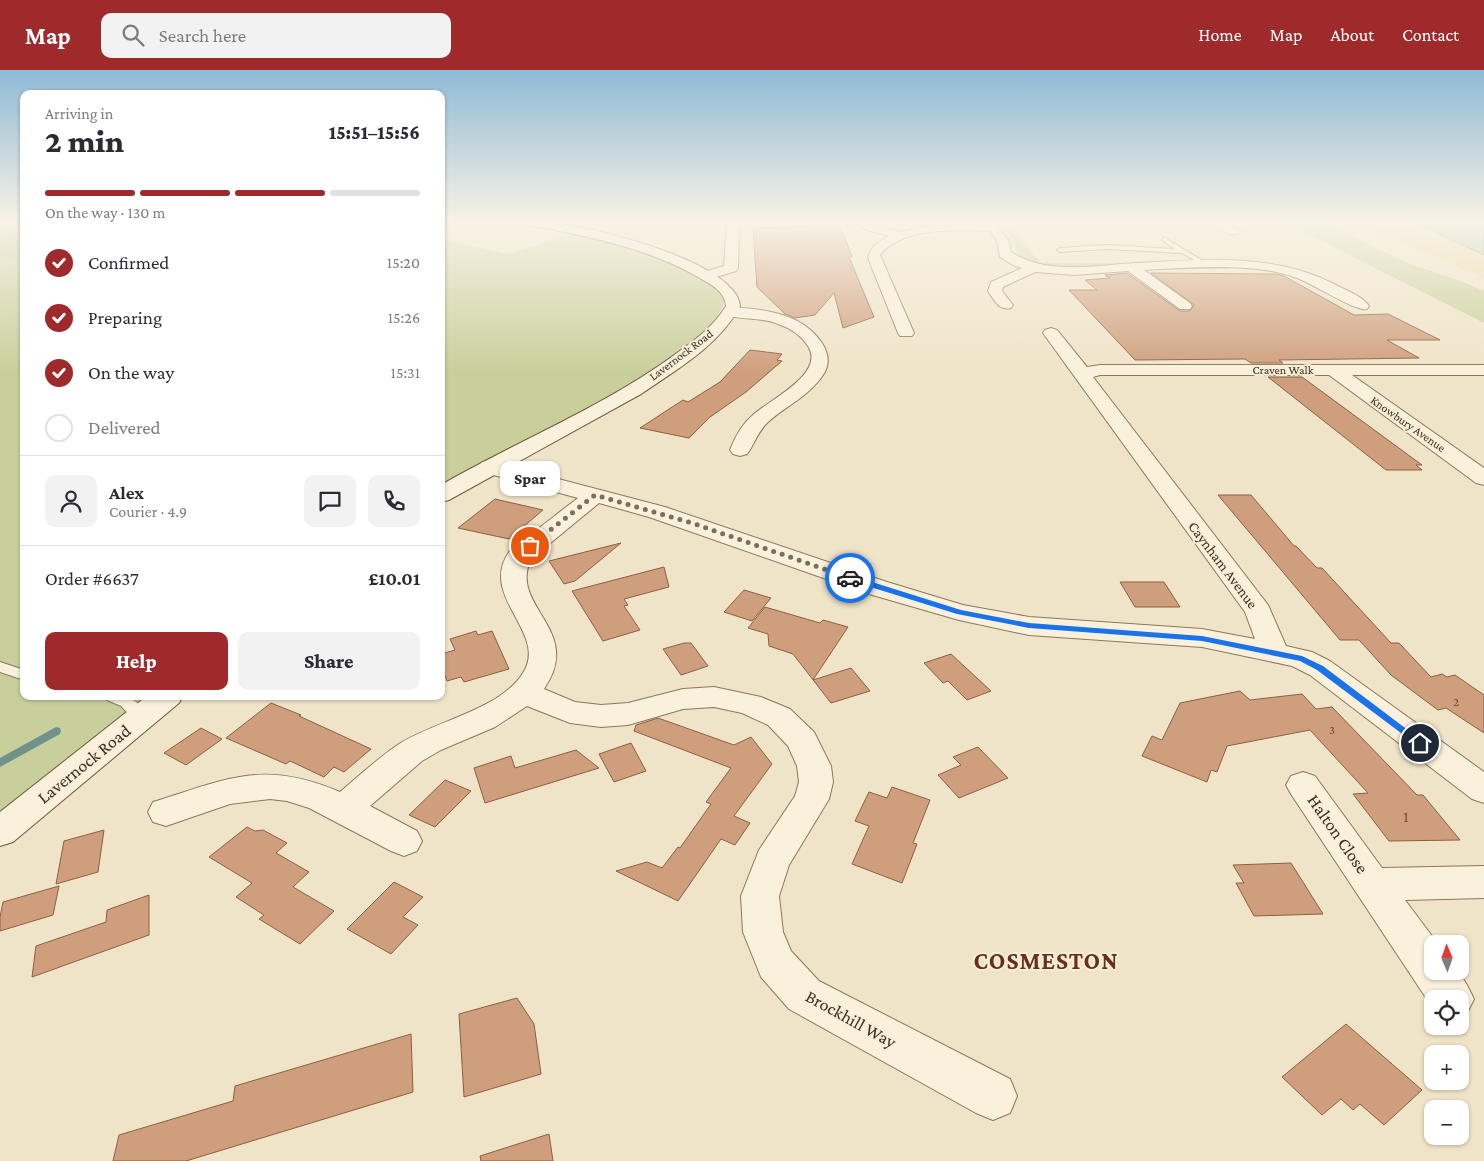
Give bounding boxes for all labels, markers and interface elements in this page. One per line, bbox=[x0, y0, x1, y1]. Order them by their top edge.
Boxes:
search box bbox=[101, 13, 451, 58]
icon: search bbox=[119, 21, 147, 49]
text: Map bbox=[25, 22, 71, 49]
text: Search here bbox=[159, 25, 246, 46]
text: Home bbox=[1199, 25, 1242, 45]
text: Map bbox=[1270, 25, 1302, 45]
text: About bbox=[1330, 25, 1374, 45]
text: Contact bbox=[1402, 25, 1459, 45]
text: Arriving in bbox=[45, 105, 113, 122]
text: 15:51–15:56 bbox=[329, 122, 420, 143]
text: 2 min bbox=[45, 123, 124, 159]
text: On the way · 130 m bbox=[45, 204, 165, 221]
icon: check bbox=[45, 249, 73, 277]
text: Confirmed bbox=[88, 252, 169, 273]
text: 15:20 bbox=[387, 254, 420, 271]
icon: check bbox=[45, 304, 73, 332]
text: Preparing bbox=[88, 307, 162, 328]
text: 15:26 bbox=[388, 309, 420, 326]
street label: Lavernock Road bbox=[646, 326, 716, 383]
icon: check bbox=[45, 359, 73, 387]
text: On the way bbox=[88, 362, 174, 383]
street label: Craven Walk bbox=[1253, 363, 1314, 377]
text: 15:31 bbox=[391, 364, 420, 381]
street label: Knowbury Avenue bbox=[1368, 393, 1448, 455]
text: Delivered bbox=[88, 417, 161, 438]
callout: Spar bbox=[500, 461, 560, 496]
text: Spar bbox=[514, 470, 546, 487]
button: person bbox=[45, 475, 97, 527]
button: chat bbox=[304, 475, 356, 527]
button: phone bbox=[368, 475, 420, 527]
text: Alex bbox=[109, 482, 144, 503]
text: Courier · 4.9 bbox=[109, 503, 187, 520]
street label: Caynham Avenue bbox=[1184, 518, 1261, 613]
pin bbox=[509, 525, 551, 567]
icon: bag bbox=[516, 532, 544, 560]
courier bbox=[825, 553, 875, 603]
icon: car bbox=[836, 564, 864, 592]
text: Order #6637 bbox=[45, 568, 139, 589]
text: £10.01 bbox=[368, 568, 420, 589]
button: Help bbox=[45, 632, 228, 690]
button: Share bbox=[238, 632, 420, 690]
house number: 2 bbox=[1453, 695, 1459, 709]
street label: Lavernock Road bbox=[33, 720, 135, 808]
pin bbox=[1399, 722, 1441, 764]
house number: 3 bbox=[1329, 723, 1335, 737]
icon: home bbox=[1406, 729, 1434, 757]
street label: Halton Close bbox=[1303, 791, 1373, 877]
house number: 1 bbox=[1404, 809, 1409, 825]
north arrow bbox=[1424, 935, 1469, 980]
map controls bbox=[1424, 935, 1469, 1145]
district label: COSMESTON bbox=[973, 947, 1119, 974]
street label: Brockhill Way bbox=[802, 986, 900, 1052]
button: locate bbox=[1424, 990, 1469, 1035]
button: + bbox=[1424, 1045, 1469, 1090]
button: − bbox=[1424, 1100, 1469, 1145]

